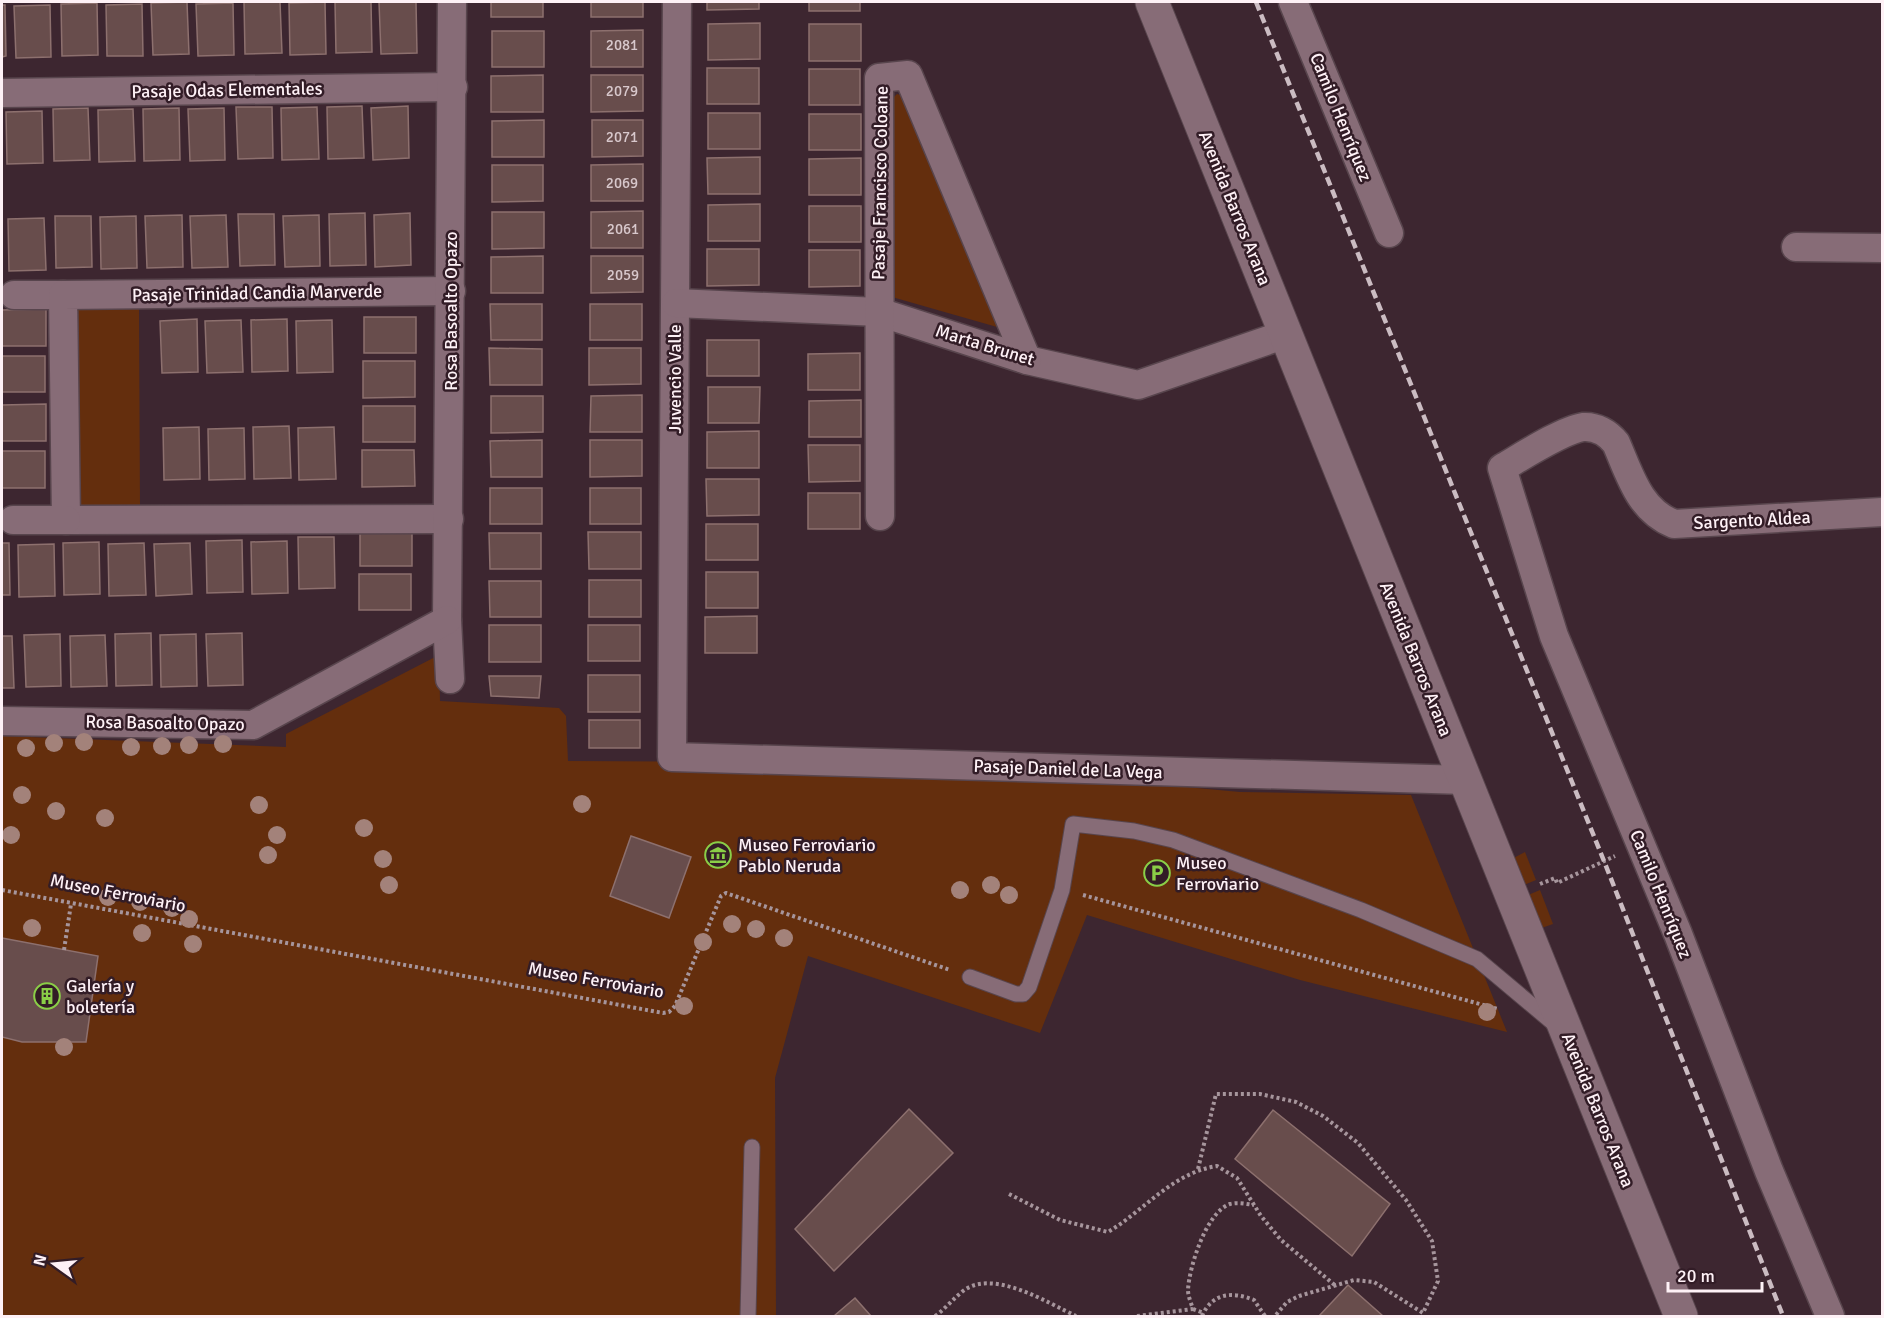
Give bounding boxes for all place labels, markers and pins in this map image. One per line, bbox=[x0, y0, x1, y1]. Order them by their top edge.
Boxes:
place label: Museo Ferroviario Pablo Neruda bbox=[738, 834, 876, 877]
museum icon: Museo Ferroviario Pablo Neruda bbox=[703, 840, 733, 870]
place label: Museo Ferroviario bbox=[1176, 852, 1259, 895]
parking icon: Museo Ferroviario bbox=[1142, 858, 1172, 888]
place label: Galería y boletería bbox=[66, 975, 135, 1018]
building icon: Galería y boletería bbox=[32, 981, 62, 1011]

